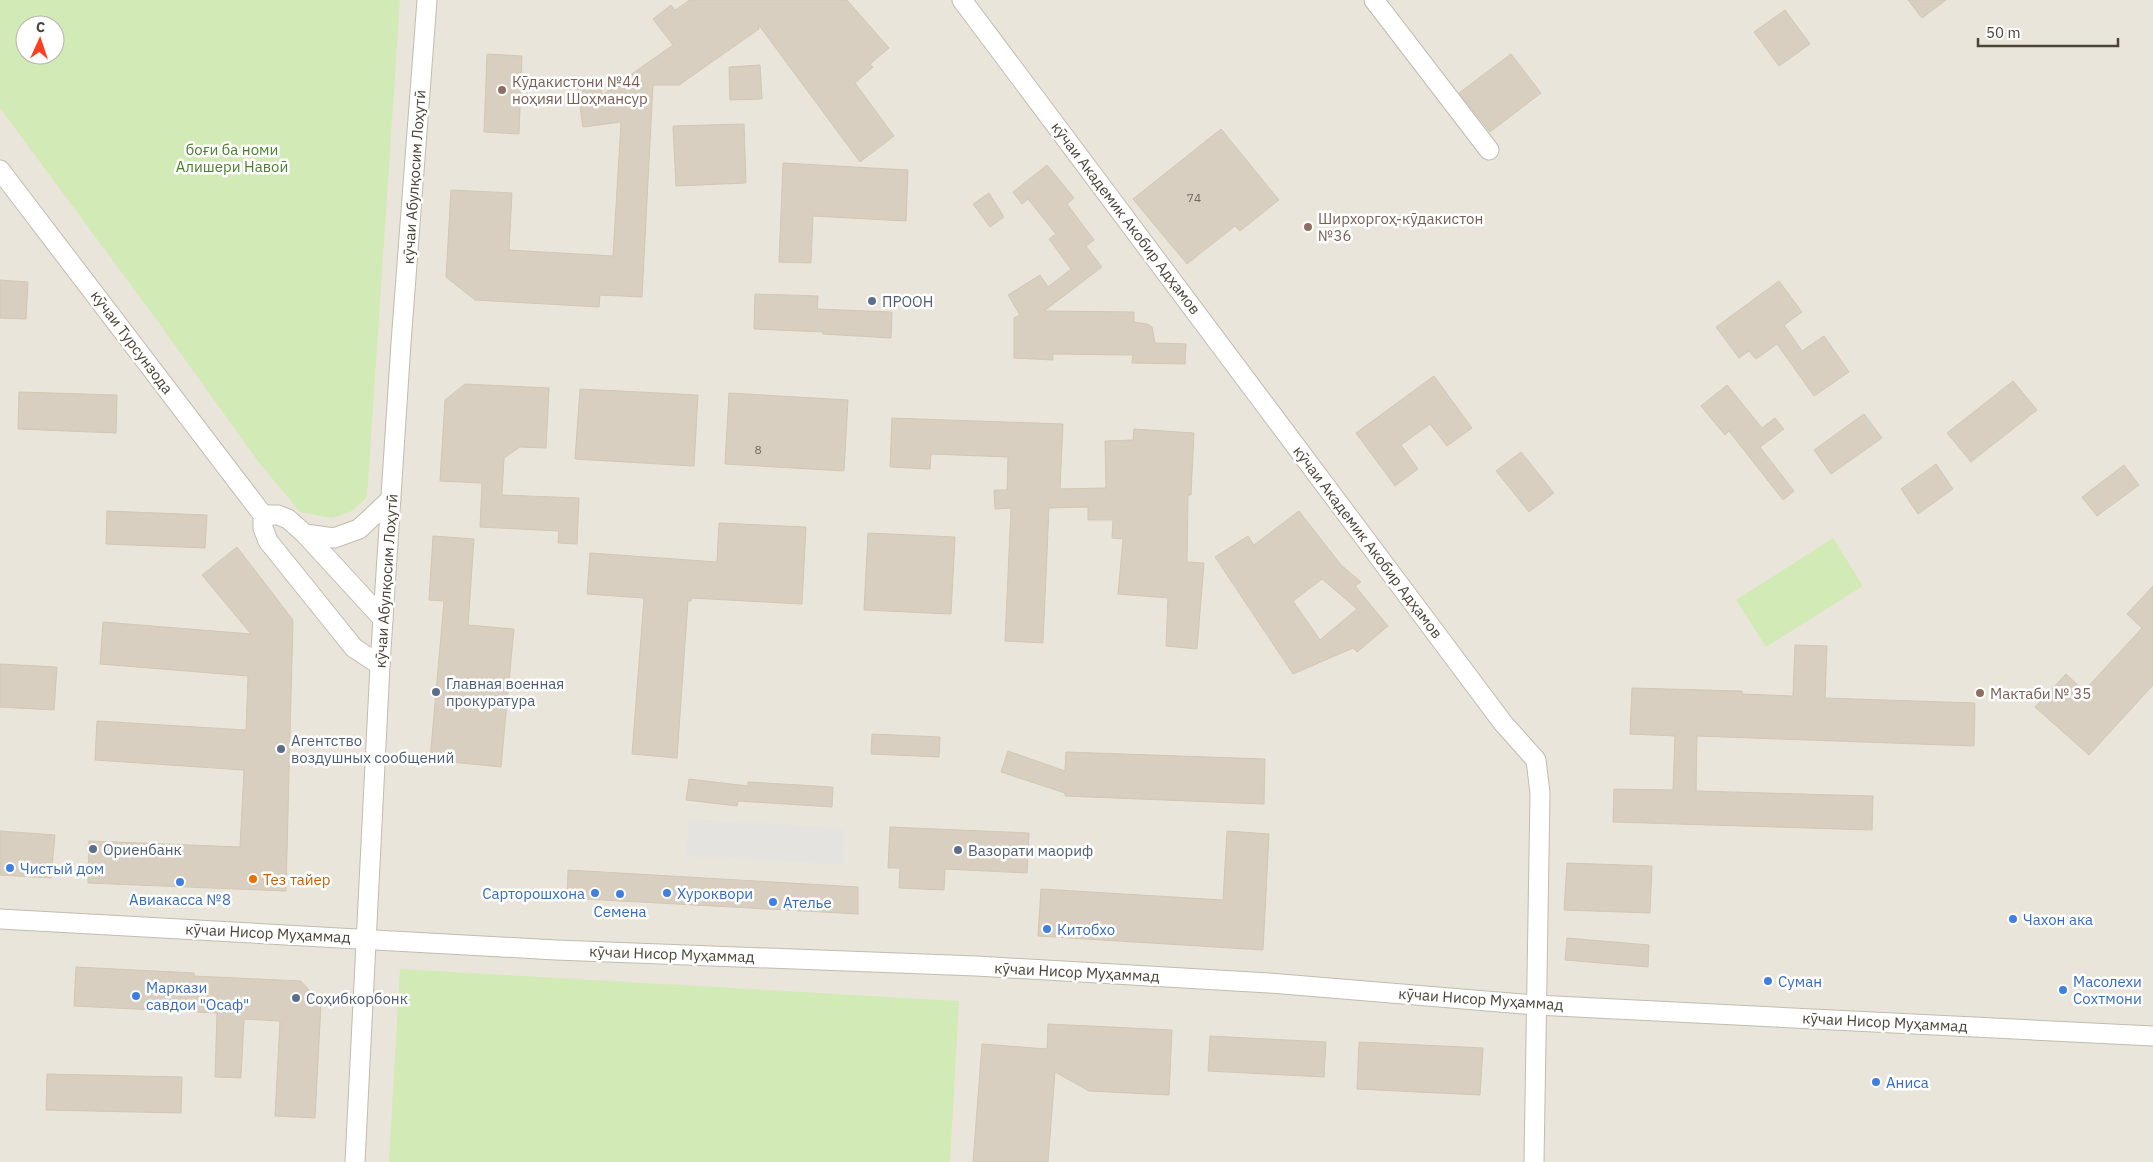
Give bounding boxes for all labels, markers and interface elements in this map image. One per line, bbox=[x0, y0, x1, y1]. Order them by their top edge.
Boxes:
north arrow bbox=[15, 15, 65, 65]
scale bar bbox=[1978, 15, 2118, 47]
text: С bbox=[36, 18, 46, 36]
text: 50 m bbox=[1986, 23, 2021, 42]
place label: Кӯдакистони №44 ноҳияи Шоҳмансур bbox=[512, 72, 648, 108]
marker: Кӯдакистони №44 ноҳияи Шоҳмансур bbox=[496, 84, 508, 96]
street label: кӯчаи Абулқосим Лоҳутӣ bbox=[398, 89, 430, 265]
street label: кӯчаи Академик Акобир Адҳамов bbox=[1047, 118, 1205, 318]
park label: боғи ба номи Алишери Навоӣ bbox=[176, 140, 288, 176]
house number: 74 bbox=[1187, 190, 1201, 205]
place label: Ширхоргоҳ-кӯдакистон №36 bbox=[1318, 209, 1483, 245]
marker: Ширхоргоҳ-кӯдакистон №36 bbox=[1302, 221, 1314, 233]
street label: кӯчаи Турсунзода bbox=[87, 286, 177, 398]
place label: ПРООН bbox=[882, 292, 933, 311]
marker: ПРООН bbox=[866, 295, 878, 307]
house number: 8 bbox=[754, 442, 762, 457]
street label: кӯчаи Академик Акобир Адҳамов bbox=[1289, 442, 1447, 642]
street label: кӯчаи Абулқосим Лоҳутӣ bbox=[370, 493, 402, 669]
place label: Главная военная прокуратура bbox=[446, 674, 564, 710]
place label: Мактаби № 35 bbox=[1990, 684, 2091, 703]
marker: Главная военная прокуратура bbox=[430, 686, 442, 698]
marker: Мактаби № 35 bbox=[1974, 687, 1986, 699]
place label: Агентство воздушных сообщений bbox=[291, 731, 454, 767]
marker: Агентство воздушных сообщений bbox=[275, 743, 287, 755]
place label: Ориенбанк bbox=[103, 840, 182, 859]
place label: Вазорати маориф bbox=[968, 841, 1093, 860]
marker: Ориенбанк bbox=[87, 843, 99, 855]
marker: Вазорати маориф bbox=[952, 844, 964, 856]
place label: Чистый дом bbox=[20, 859, 104, 878]
marker: Чистый дом bbox=[4, 862, 16, 874]
place label: Тез тайер bbox=[263, 870, 331, 889]
marker: Тез тайер bbox=[247, 873, 259, 885]
marker: Авиакасса №8 bbox=[174, 876, 186, 888]
place label: Сарторошхона bbox=[482, 884, 585, 903]
place label: Хуроквори bbox=[677, 884, 753, 903]
marker: Сарторошхона bbox=[589, 887, 601, 899]
marker: Хуроквори bbox=[661, 887, 673, 899]
marker: Семена bbox=[614, 888, 626, 900]
place label: Авиакасса №8 bbox=[129, 890, 231, 909]
place label: Ателье bbox=[783, 893, 832, 912]
marker: Ателье bbox=[767, 896, 779, 908]
place label: Семена bbox=[593, 902, 647, 921]
place label: Чахон ака bbox=[2023, 910, 2093, 929]
marker: Чахон ака bbox=[2007, 913, 2019, 925]
street label: кӯчаи Нисор Муҳаммад bbox=[185, 919, 351, 947]
place label: Китобхо bbox=[1057, 920, 1115, 939]
marker: Китобхо bbox=[1041, 923, 1053, 935]
street label: кӯчаи Нисор Муҳаммад bbox=[589, 942, 755, 966]
street label: кӯчаи Нисор Муҳаммад bbox=[994, 958, 1160, 986]
place label: Суман bbox=[1778, 972, 1822, 991]
place label: Масолехи Сохтмони bbox=[2073, 972, 2142, 1008]
marker: Суман bbox=[1762, 975, 1774, 987]
place label: Маркази савдои "Осаф" bbox=[146, 978, 249, 1014]
street label: кӯчаи Нисор Муҳаммад bbox=[1398, 984, 1564, 1014]
marker: Масолехи Сохтмони bbox=[2057, 984, 2069, 996]
place label: Соҳибкорбонк bbox=[306, 989, 408, 1008]
marker: Маркази савдои "Осаф" bbox=[130, 990, 142, 1002]
marker: Соҳибкорбонк bbox=[290, 992, 302, 1004]
street label: кӯчаи Нисор Муҳаммад bbox=[1802, 1008, 1968, 1036]
place label: Аниса bbox=[1886, 1073, 1929, 1092]
marker: Аниса bbox=[1870, 1076, 1882, 1088]

